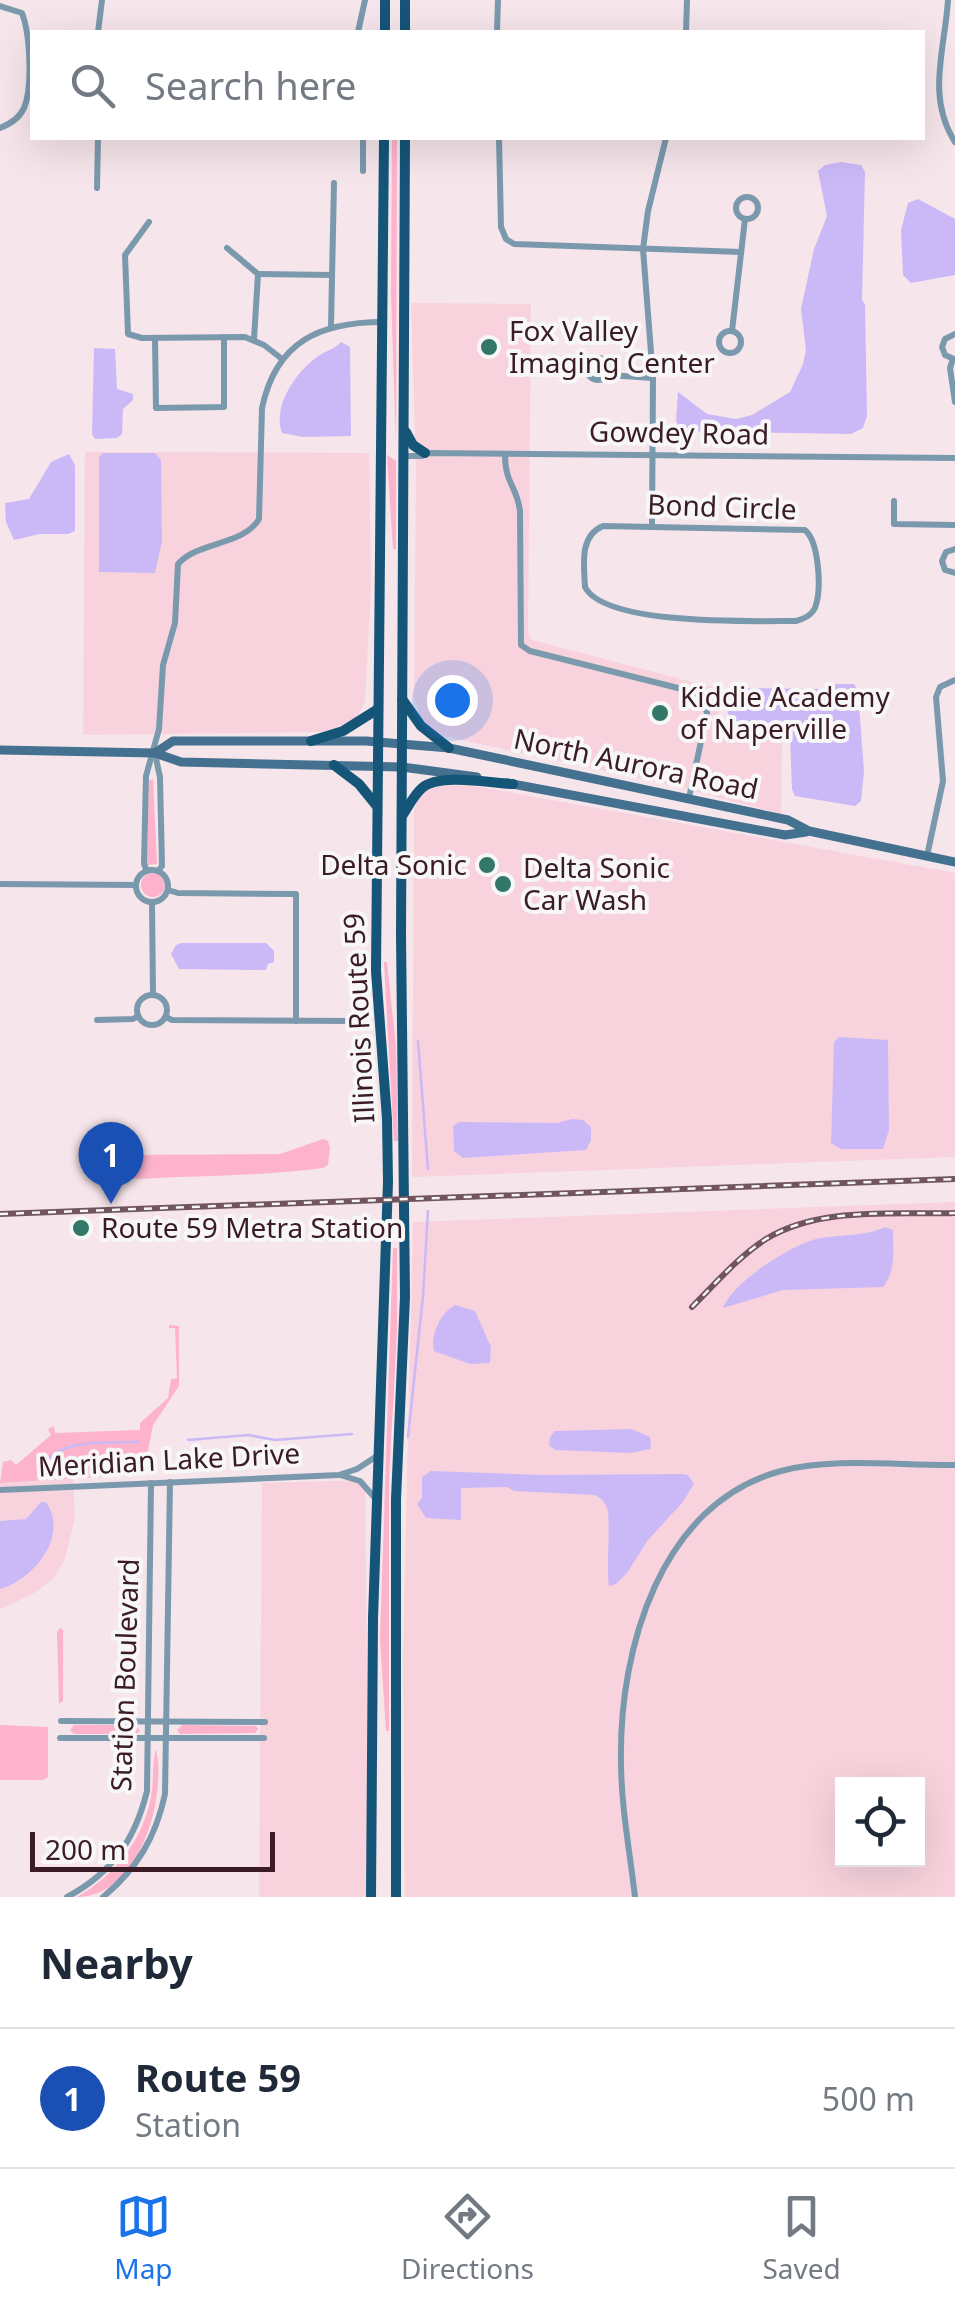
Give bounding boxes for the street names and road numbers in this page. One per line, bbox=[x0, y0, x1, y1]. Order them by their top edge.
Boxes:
street label: Gowdey Road bbox=[589, 411, 769, 453]
street label: Bond Circle bbox=[647, 484, 797, 528]
street label: North Aurora Road bbox=[511, 719, 762, 807]
street label: Illinois Route 59 bbox=[334, 912, 382, 1124]
street label: Meridian Lake Drive bbox=[37, 1433, 301, 1485]
street label: Station Boulevard bbox=[101, 1558, 147, 1792]

